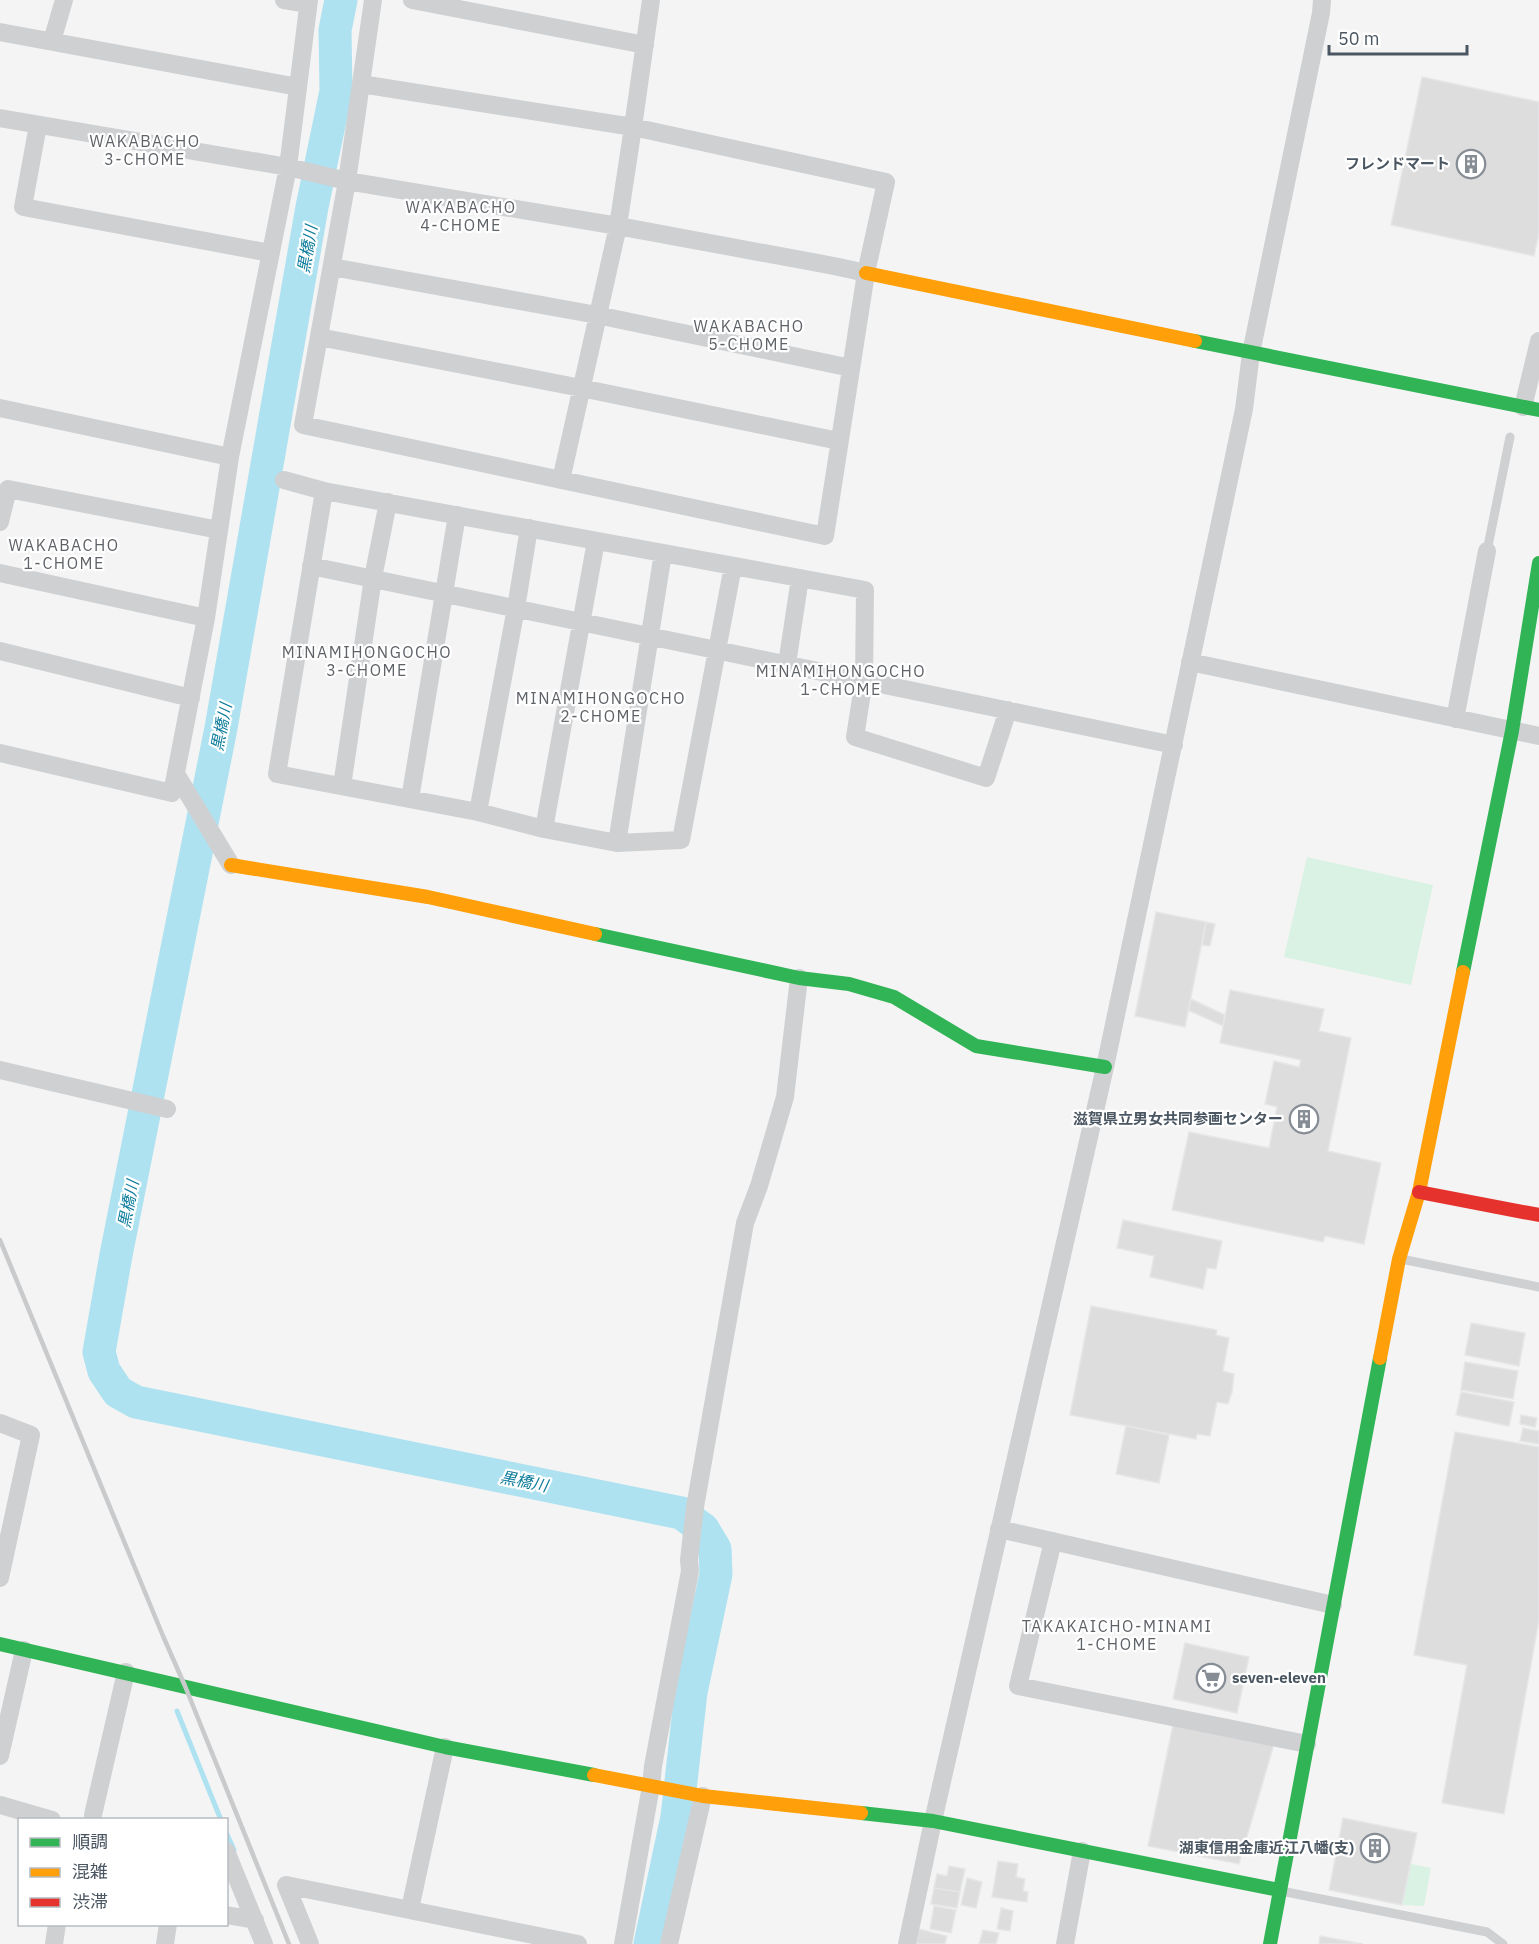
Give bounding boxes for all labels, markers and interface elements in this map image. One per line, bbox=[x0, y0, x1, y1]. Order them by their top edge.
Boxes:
scale bar bbox=[1329, 18, 1467, 56]
text: 50 m bbox=[1338, 27, 1380, 50]
district label: WAKABACHO 3-CHOME bbox=[89, 131, 201, 169]
building icon: フレンドマート bbox=[1455, 148, 1487, 180]
place label: フレンドマート bbox=[1345, 154, 1450, 173]
district label: WAKABACHO 4-CHOME bbox=[405, 197, 517, 235]
water label: 黒橋川 bbox=[293, 222, 321, 274]
district label: WAKABACHO 5-CHOME bbox=[693, 316, 805, 354]
district label: WAKABACHO 1-CHOME bbox=[8, 535, 120, 573]
district label: MINAMIHONGOCHO 3-CHOME bbox=[282, 642, 452, 680]
district label: MINAMIHONGOCHO 1-CHOME bbox=[756, 661, 926, 699]
district label: MINAMIHONGOCHO 2-CHOME bbox=[516, 688, 686, 726]
water label: 黒橋川 bbox=[207, 700, 236, 752]
building icon: 滋賀県立男女共同参画センター bbox=[1288, 1103, 1320, 1135]
place label: 滋賀県立男女共同参画センター bbox=[1073, 1109, 1283, 1128]
water label: 黒橋川 bbox=[114, 1177, 143, 1229]
water label: 黒橋川 bbox=[499, 1467, 551, 1496]
district label: TAKAKAICHO-MINAMI 1-CHOME bbox=[1022, 1616, 1212, 1654]
supermarket icon: seven-eleven bbox=[1195, 1662, 1227, 1694]
place label: seven-eleven bbox=[1232, 1668, 1326, 1687]
legend bbox=[18, 1818, 228, 1926]
text: 順調 bbox=[72, 1830, 108, 1853]
building icon: 湖東信用金庫近江八幡(支) bbox=[1359, 1832, 1391, 1864]
place label: 湖東信用金庫近江八幡(支) bbox=[1179, 1838, 1354, 1857]
text: 混雑 bbox=[72, 1860, 108, 1883]
text: 渋滞 bbox=[72, 1890, 108, 1913]

